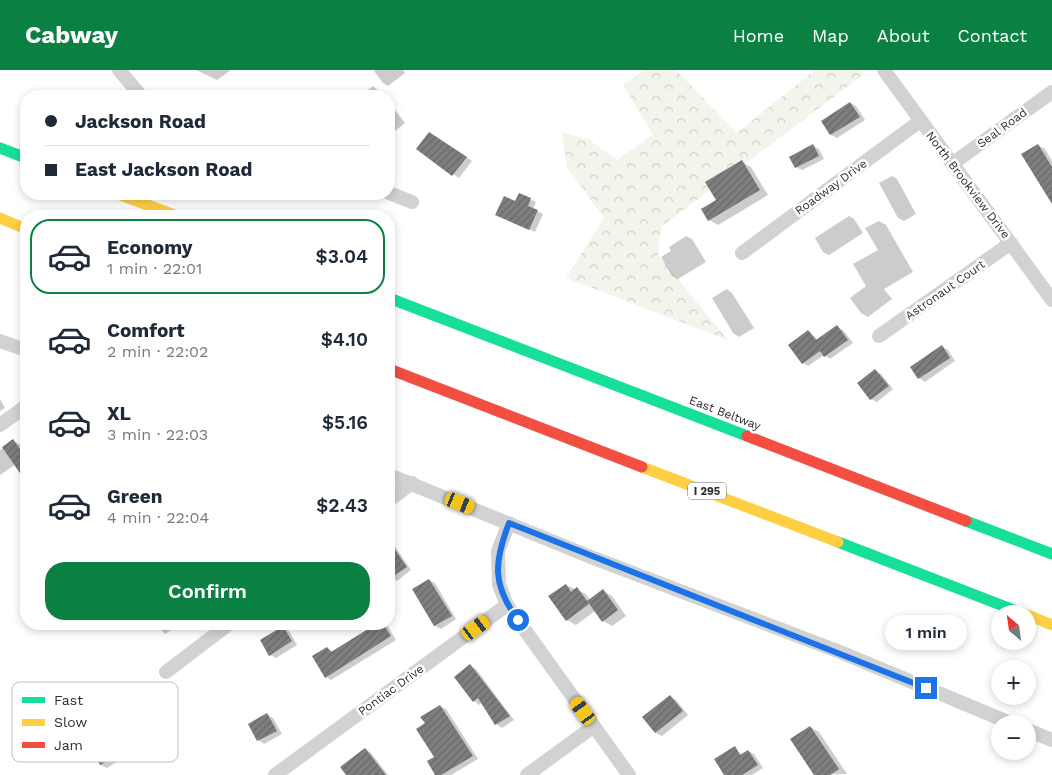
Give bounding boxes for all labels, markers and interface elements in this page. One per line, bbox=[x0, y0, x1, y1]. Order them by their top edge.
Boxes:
text: Cabway bbox=[25, 21, 118, 49]
text: Home bbox=[733, 25, 784, 46]
text: Map bbox=[812, 25, 849, 46]
text: About bbox=[877, 25, 929, 46]
text: Contact bbox=[957, 25, 1027, 46]
street label: Seal Road bbox=[974, 105, 1030, 151]
text: Jackson Road bbox=[75, 110, 206, 133]
street label: North Brookview Drive bbox=[923, 129, 1013, 241]
street label: Roadway Drive bbox=[792, 156, 870, 218]
text: East Jackson Road bbox=[75, 158, 252, 181]
icon: car bbox=[47, 234, 92, 279]
text: Economy bbox=[107, 236, 192, 259]
text: $3.04 bbox=[316, 245, 368, 268]
street label: Astronaut Court bbox=[902, 257, 988, 323]
text: 1 min · 22:01 bbox=[107, 259, 202, 278]
icon: car bbox=[47, 317, 92, 362]
text: Comfort bbox=[107, 319, 185, 342]
text: $4.10 bbox=[321, 328, 368, 351]
text: 2 min · 22:02 bbox=[107, 342, 208, 361]
street label: East Beltway bbox=[687, 393, 764, 433]
icon: car bbox=[47, 400, 92, 445]
text: XL bbox=[107, 402, 131, 425]
text: $5.16 bbox=[322, 411, 368, 434]
text: 3 min · 22:03 bbox=[107, 425, 208, 444]
road number: I 295 bbox=[688, 482, 726, 500]
icon: car bbox=[47, 483, 92, 528]
text: Green bbox=[107, 485, 163, 508]
car bbox=[443, 490, 476, 516]
text: $2.43 bbox=[316, 494, 368, 517]
text: 4 min · 22:04 bbox=[107, 508, 209, 527]
button: Confirm bbox=[45, 562, 370, 620]
north arrow bbox=[991, 605, 1036, 650]
map controls bbox=[991, 605, 1036, 760]
route start bbox=[507, 609, 529, 631]
car bbox=[459, 613, 492, 643]
callout: 1 min bbox=[885, 616, 967, 650]
text: 1 min bbox=[905, 623, 947, 642]
button: + bbox=[991, 660, 1036, 705]
street label: Pontiac Drive bbox=[356, 662, 426, 718]
route end bbox=[915, 677, 937, 699]
legend bbox=[12, 682, 178, 762]
text: Fast bbox=[54, 692, 83, 708]
car bbox=[568, 694, 597, 728]
text: Slow bbox=[54, 714, 87, 730]
button: − bbox=[991, 715, 1036, 760]
text: Jam bbox=[54, 737, 83, 753]

